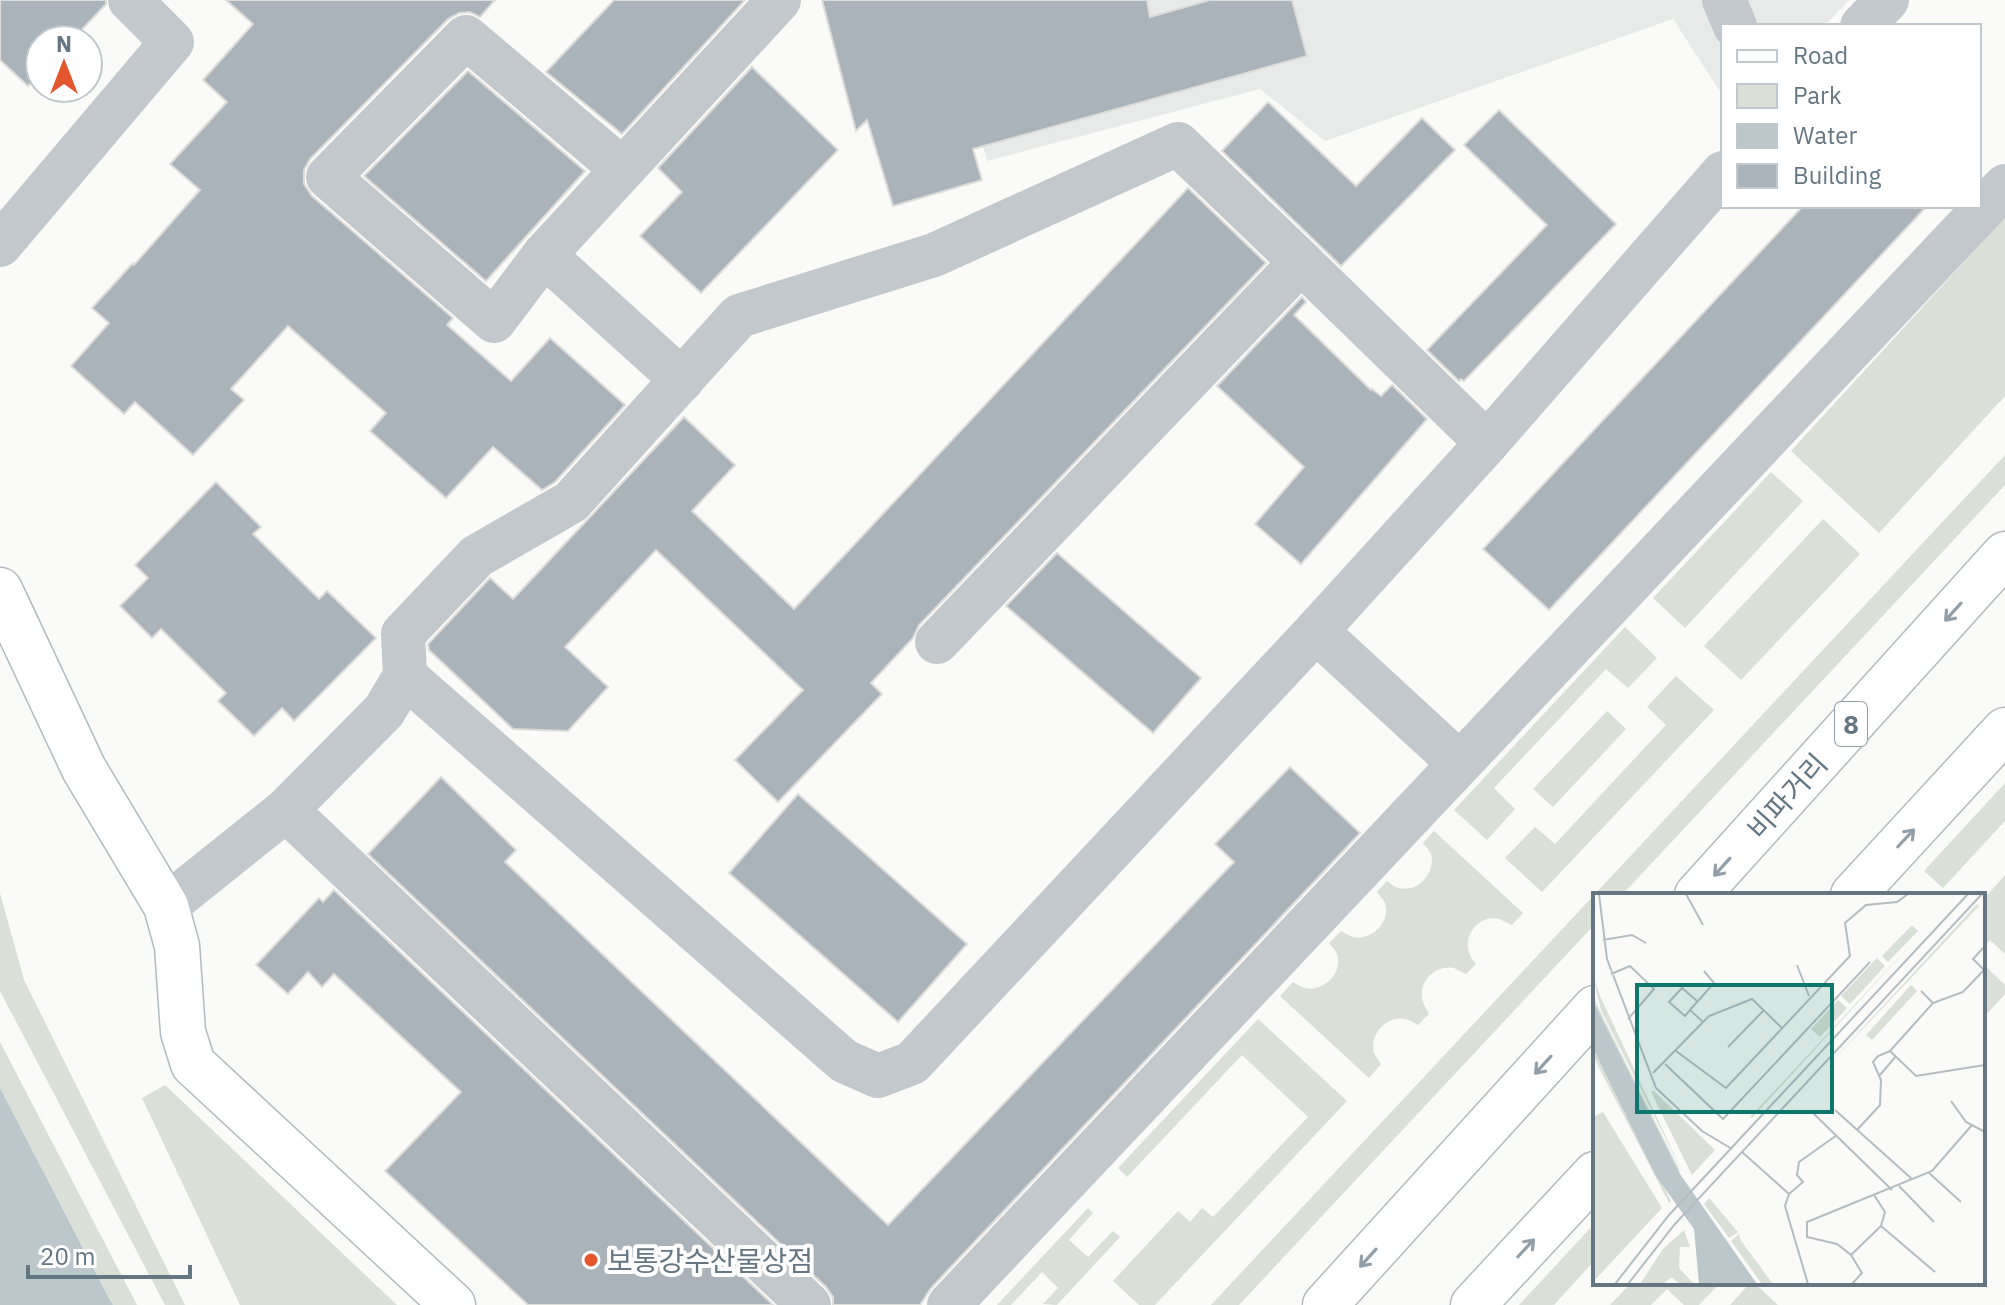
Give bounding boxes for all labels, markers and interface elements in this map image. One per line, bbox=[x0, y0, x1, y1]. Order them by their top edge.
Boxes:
north arrow bbox=[24, 24, 104, 104]
legend bbox=[1721, 24, 1981, 208]
text: N bbox=[56, 29, 72, 58]
text: Road bbox=[1793, 39, 1848, 71]
text: Park bbox=[1793, 79, 1842, 111]
text: Water bbox=[1793, 119, 1857, 151]
text: Building bbox=[1793, 159, 1881, 191]
one-way arrow bbox=[1944, 601, 1962, 621]
road number: 8 bbox=[1835, 702, 1867, 746]
street label: 비파거리 bbox=[1739, 745, 1835, 847]
one-way arrow bbox=[1896, 828, 1914, 848]
one-way arrow bbox=[1713, 856, 1732, 877]
inset map bbox=[1593, 893, 1985, 1285]
one-way arrow bbox=[1534, 1055, 1552, 1075]
scale bar bbox=[28, 1229, 190, 1279]
one-way arrow bbox=[1517, 1238, 1536, 1258]
text: 20 m bbox=[40, 1240, 95, 1272]
place label: 보통강수산물상점 bbox=[607, 1242, 813, 1279]
one-way arrow bbox=[1359, 1247, 1377, 1267]
marker: 보통강수산물상점 bbox=[582, 1251, 600, 1269]

